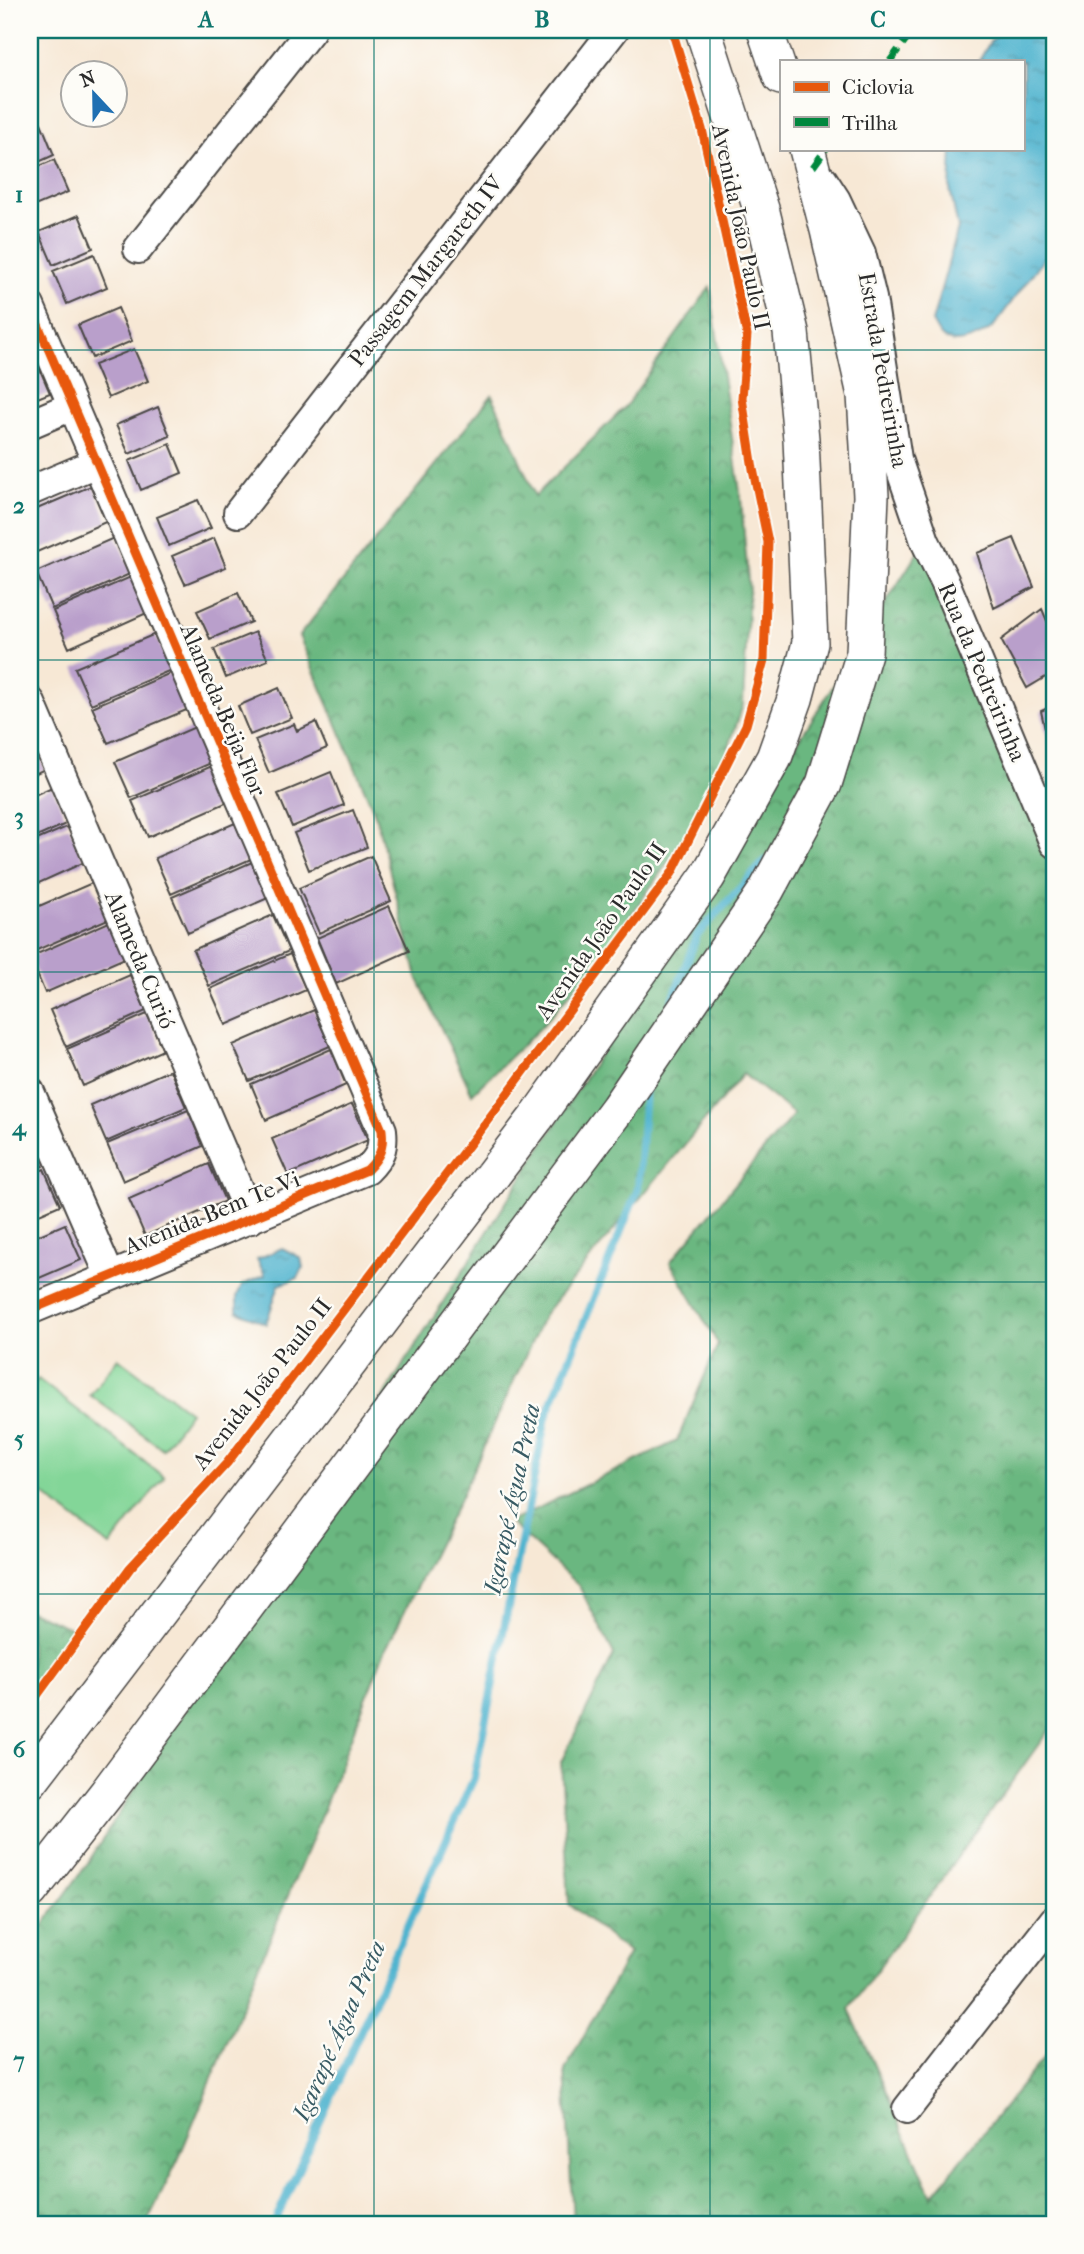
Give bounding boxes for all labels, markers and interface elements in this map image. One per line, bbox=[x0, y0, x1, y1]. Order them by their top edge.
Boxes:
text: A bbox=[197, 6, 215, 33]
text: B bbox=[535, 6, 550, 33]
text: C bbox=[870, 6, 886, 33]
north arrow bbox=[60, 60, 130, 130]
legend bbox=[780, 60, 1024, 150]
text: N bbox=[77, 66, 99, 92]
text: Ciclovia bbox=[842, 75, 914, 99]
text: Trilha bbox=[842, 111, 897, 135]
street label: Avenida João Paulo II bbox=[706, 121, 776, 333]
street label: Passagem Margareth IV bbox=[343, 169, 510, 372]
text: 1 bbox=[15, 181, 23, 208]
street label: Estrada Pedreirinha bbox=[853, 270, 914, 470]
text: 2 bbox=[13, 492, 25, 519]
street label: Rua da Pedreirinha bbox=[932, 579, 1032, 766]
street label: Alameda Beija Flor bbox=[174, 619, 272, 801]
text: 3 bbox=[14, 803, 24, 830]
street label: Avenida João Paulo II bbox=[529, 837, 672, 1026]
street label: Alameda Curió bbox=[98, 886, 181, 1033]
text: 4 bbox=[11, 1114, 27, 1141]
street label: Avenida Bem Te Vi bbox=[119, 1165, 304, 1261]
street label: Avenida João Paulo II bbox=[186, 1293, 337, 1476]
water label: Igarapé Água Preta bbox=[478, 1401, 546, 1598]
text: 5 bbox=[14, 1425, 24, 1452]
text: 6 bbox=[13, 1736, 26, 1763]
water label: Igarapé Água Preta bbox=[286, 1937, 391, 2126]
text: 7 bbox=[12, 2047, 25, 2074]

